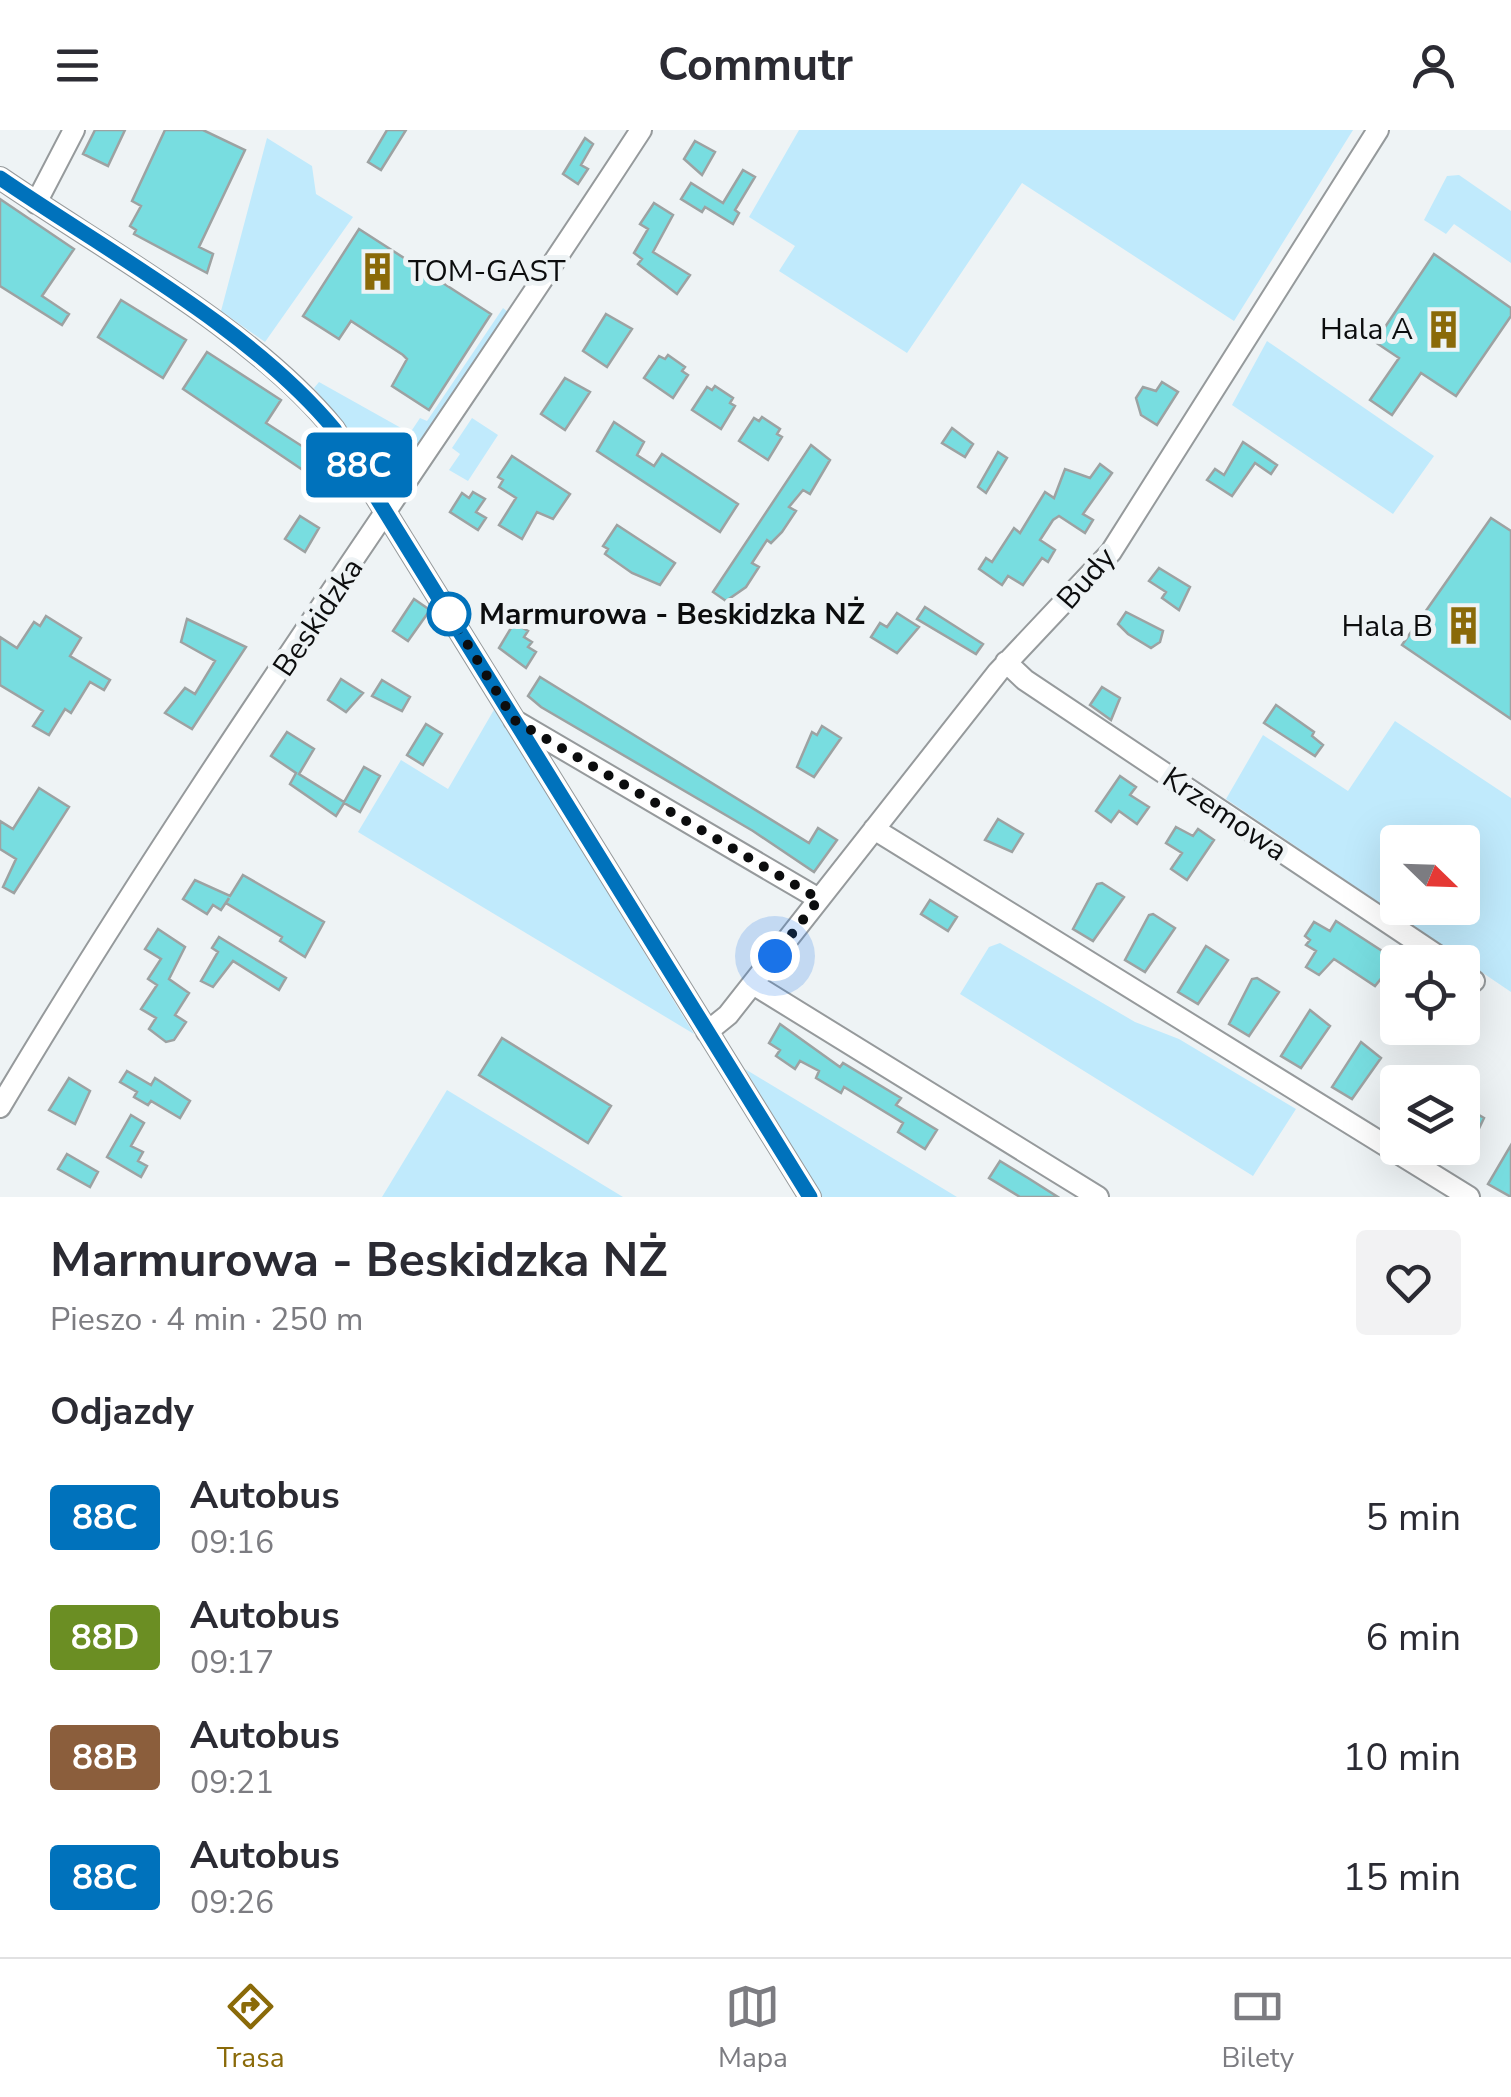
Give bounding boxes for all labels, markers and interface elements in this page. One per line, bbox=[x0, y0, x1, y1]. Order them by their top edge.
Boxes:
text: Commutr bbox=[658, 35, 853, 96]
icon: menu bbox=[50, 38, 105, 93]
icon: person bbox=[1406, 38, 1461, 93]
building icon: TOM-GAST bbox=[357, 250, 399, 292]
place label: TOM-GAST bbox=[408, 251, 566, 292]
building icon: Hala A bbox=[1422, 308, 1464, 350]
place label: Hala A bbox=[1320, 309, 1413, 350]
line badge: 88C bbox=[302, 432, 416, 498]
text: 88C bbox=[326, 442, 392, 489]
street label: Budy bbox=[1048, 538, 1125, 618]
street label: Beskidzka bbox=[264, 550, 373, 685]
marker: Marmurowa - Beskidzka NŻ bbox=[428, 593, 470, 635]
place label: Marmurowa - Beskidzka NŻ bbox=[479, 594, 865, 635]
building icon: Hala B bbox=[1442, 605, 1484, 647]
place label: Hala B bbox=[1342, 606, 1433, 647]
street label: Krzemowa bbox=[1154, 758, 1295, 871]
north arrow bbox=[1380, 825, 1480, 925]
map controls bbox=[1380, 825, 1480, 1165]
your location bbox=[750, 931, 800, 981]
button: locate bbox=[1380, 945, 1480, 1045]
button: layers bbox=[1380, 1065, 1480, 1165]
text: Marmurowa - Beskidzka NŻ bbox=[50, 1227, 667, 1293]
button: heart bbox=[1356, 1230, 1461, 1335]
text: Pieszo · 4 min · 250 m bbox=[50, 1298, 363, 1341]
text: Odjazdy bbox=[50, 1386, 194, 1437]
text: Autobus bbox=[190, 1470, 340, 1521]
text: 5 min bbox=[1366, 1492, 1461, 1543]
text: 88C bbox=[72, 1494, 138, 1541]
text: 09:16 bbox=[190, 1521, 274, 1564]
text: Autobus bbox=[190, 1590, 340, 1641]
text: 6 min bbox=[1366, 1612, 1461, 1663]
text: 88D bbox=[71, 1614, 139, 1661]
text: 09:17 bbox=[190, 1641, 274, 1684]
text: Autobus bbox=[190, 1710, 340, 1761]
text: 10 min bbox=[1343, 1732, 1461, 1783]
text: 88B bbox=[72, 1734, 138, 1781]
text: 09:21 bbox=[190, 1761, 274, 1804]
text: Autobus bbox=[190, 1830, 340, 1881]
text: 15 min bbox=[1343, 1852, 1461, 1903]
text: 88C bbox=[72, 1854, 138, 1901]
text: 09:26 bbox=[190, 1881, 274, 1924]
tab: Trasa bbox=[217, 1979, 284, 2077]
tab: Mapa bbox=[718, 1979, 788, 2077]
tab: Bilety bbox=[1221, 1979, 1294, 2077]

